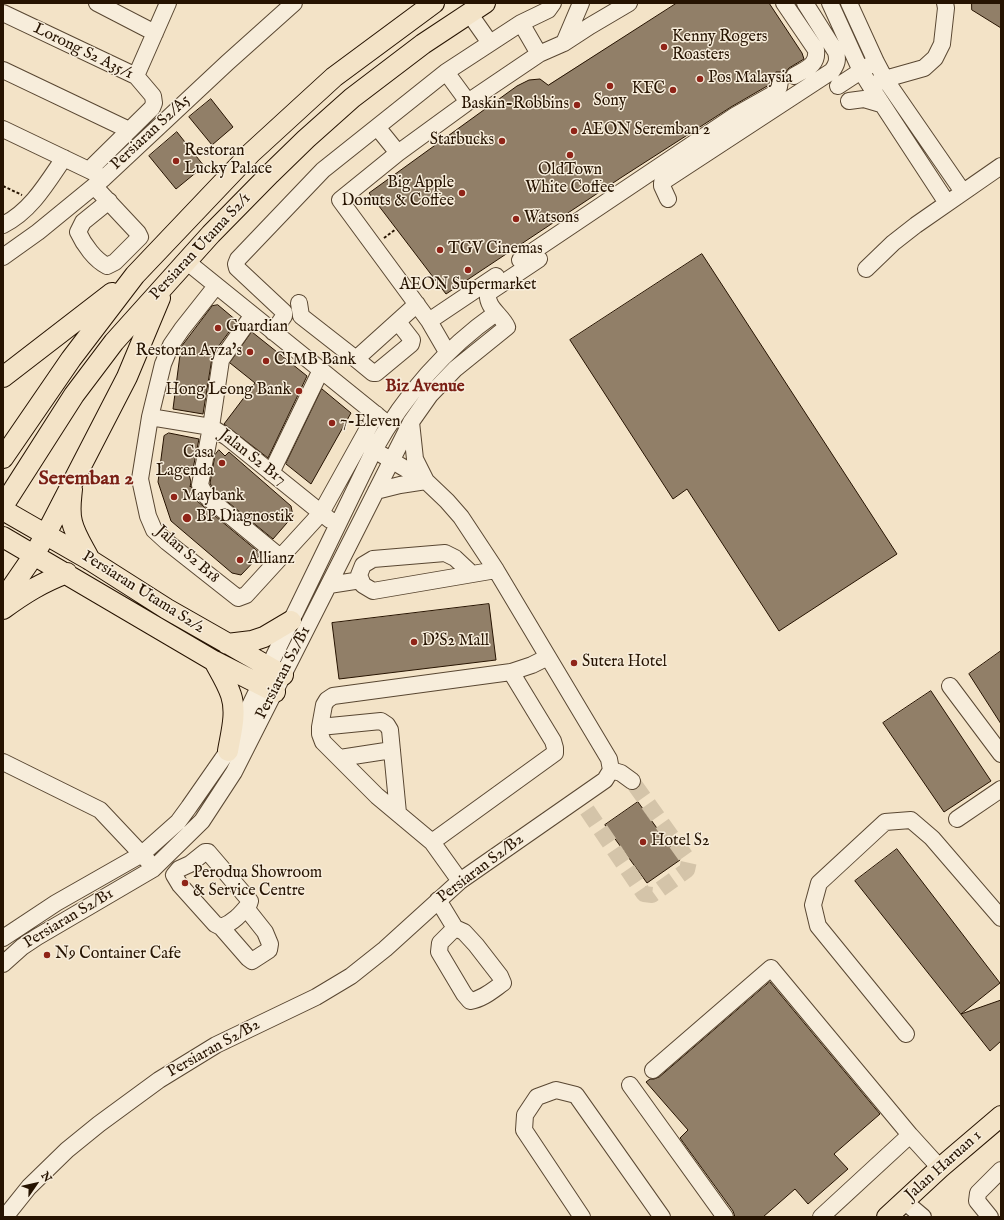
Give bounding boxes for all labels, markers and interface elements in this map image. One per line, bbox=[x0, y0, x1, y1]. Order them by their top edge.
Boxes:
street label: Lorong S2 A35/1 bbox=[30, 20, 136, 84]
place label: Kenny Rogers Roasters bbox=[672, 28, 767, 66]
marker: Kenny Rogers Roasters bbox=[659, 42, 669, 52]
place label: Pos Malaysia bbox=[708, 69, 792, 89]
marker: Pos Malaysia bbox=[695, 74, 705, 84]
place label: KFC bbox=[632, 80, 665, 100]
marker: Sony bbox=[605, 81, 615, 91]
marker: KFC bbox=[668, 85, 678, 95]
street label: Persiaran S2/A5 bbox=[107, 91, 195, 175]
place label: Sony bbox=[593, 92, 627, 112]
place label: Baskin-Robbins bbox=[461, 95, 569, 115]
marker: Baskin-Robbins bbox=[572, 100, 582, 110]
place label: AEON Seremban 2 bbox=[582, 121, 710, 141]
marker: AEON Seremban 2 bbox=[569, 126, 579, 136]
place label: Starbucks bbox=[430, 131, 494, 151]
marker: Starbucks bbox=[497, 136, 507, 146]
place label: Restoran Lucky Palace bbox=[184, 142, 272, 180]
marker: OldTown White Coffee bbox=[565, 150, 575, 160]
marker: Restoran Lucky Palace bbox=[171, 156, 181, 166]
place label: OldTown White Coffee bbox=[525, 161, 615, 199]
place label: Big Apple Donuts & Coffee bbox=[341, 174, 454, 212]
marker: Big Apple Donuts & Coffee bbox=[457, 188, 467, 198]
street label: Persiaran Utama S2/1 bbox=[146, 190, 256, 304]
place label: Watsons bbox=[524, 209, 579, 229]
marker: Watsons bbox=[511, 214, 521, 224]
place label: TGV Cinemas bbox=[448, 240, 543, 260]
marker: TGV Cinemas bbox=[435, 245, 445, 255]
marker: AEON Supermarket bbox=[463, 265, 473, 275]
place label: AEON Supermarket bbox=[399, 276, 537, 296]
place label: Guardian bbox=[226, 318, 288, 338]
marker: Guardian bbox=[213, 323, 223, 333]
place label: Restoran Ayza's bbox=[136, 342, 242, 362]
marker: Restoran Ayza's bbox=[245, 347, 255, 357]
place label: CIMB Bank bbox=[274, 351, 356, 371]
marker: CIMB Bank bbox=[261, 356, 271, 366]
district label: Biz Avenue bbox=[385, 378, 465, 398]
place label: Hong Leong Bank bbox=[166, 381, 291, 401]
marker: Hong Leong Bank bbox=[294, 386, 304, 396]
place label: 7-Eleven bbox=[340, 413, 401, 433]
marker: 7-Eleven bbox=[327, 418, 337, 428]
street label: Jalan S2 B17 bbox=[215, 426, 289, 490]
place label: Casa Lagenda bbox=[156, 444, 214, 482]
marker: Casa Lagenda bbox=[217, 458, 227, 468]
district label: Seremban 2 bbox=[38, 468, 134, 492]
place label: Maybank bbox=[182, 487, 244, 507]
marker: Maybank bbox=[169, 492, 179, 502]
place label: BP Diagnostik bbox=[196, 508, 293, 528]
marker: BP Diagnostik bbox=[181, 512, 193, 524]
street label: Jalan S2 B18 bbox=[151, 522, 223, 588]
street label: Persiaran Utama S2/2 bbox=[78, 548, 208, 638]
place label: Allianz bbox=[248, 550, 295, 570]
marker: Allianz bbox=[235, 555, 245, 565]
street label: Persiaran S2/B1 bbox=[252, 623, 316, 723]
place label: D'S2 Mall bbox=[422, 632, 489, 652]
marker: D'S2 Mall bbox=[409, 637, 419, 647]
place label: Sutera Hotel bbox=[582, 653, 667, 673]
marker: Sutera Hotel bbox=[569, 658, 579, 668]
street label: Persiaran S2/B2 bbox=[434, 830, 528, 908]
place label: Hotel S2 bbox=[651, 832, 710, 852]
marker: Hotel S2 bbox=[638, 837, 648, 847]
place label: Perodua Showroom & Service Centre bbox=[193, 864, 322, 902]
marker: Perodua Showroom & Service Centre bbox=[180, 878, 190, 888]
street label: Persiaran S2/B1 bbox=[21, 885, 117, 953]
place label: N9 Container Cafe bbox=[55, 945, 181, 965]
marker: N9 Container Cafe bbox=[42, 950, 52, 960]
street label: Persiaran S2/B2 bbox=[164, 1016, 264, 1082]
street label: Jalan Haruan 1 bbox=[902, 1127, 986, 1205]
north arrow bbox=[16, 1164, 56, 1204]
text: N bbox=[37, 1169, 54, 1185]

